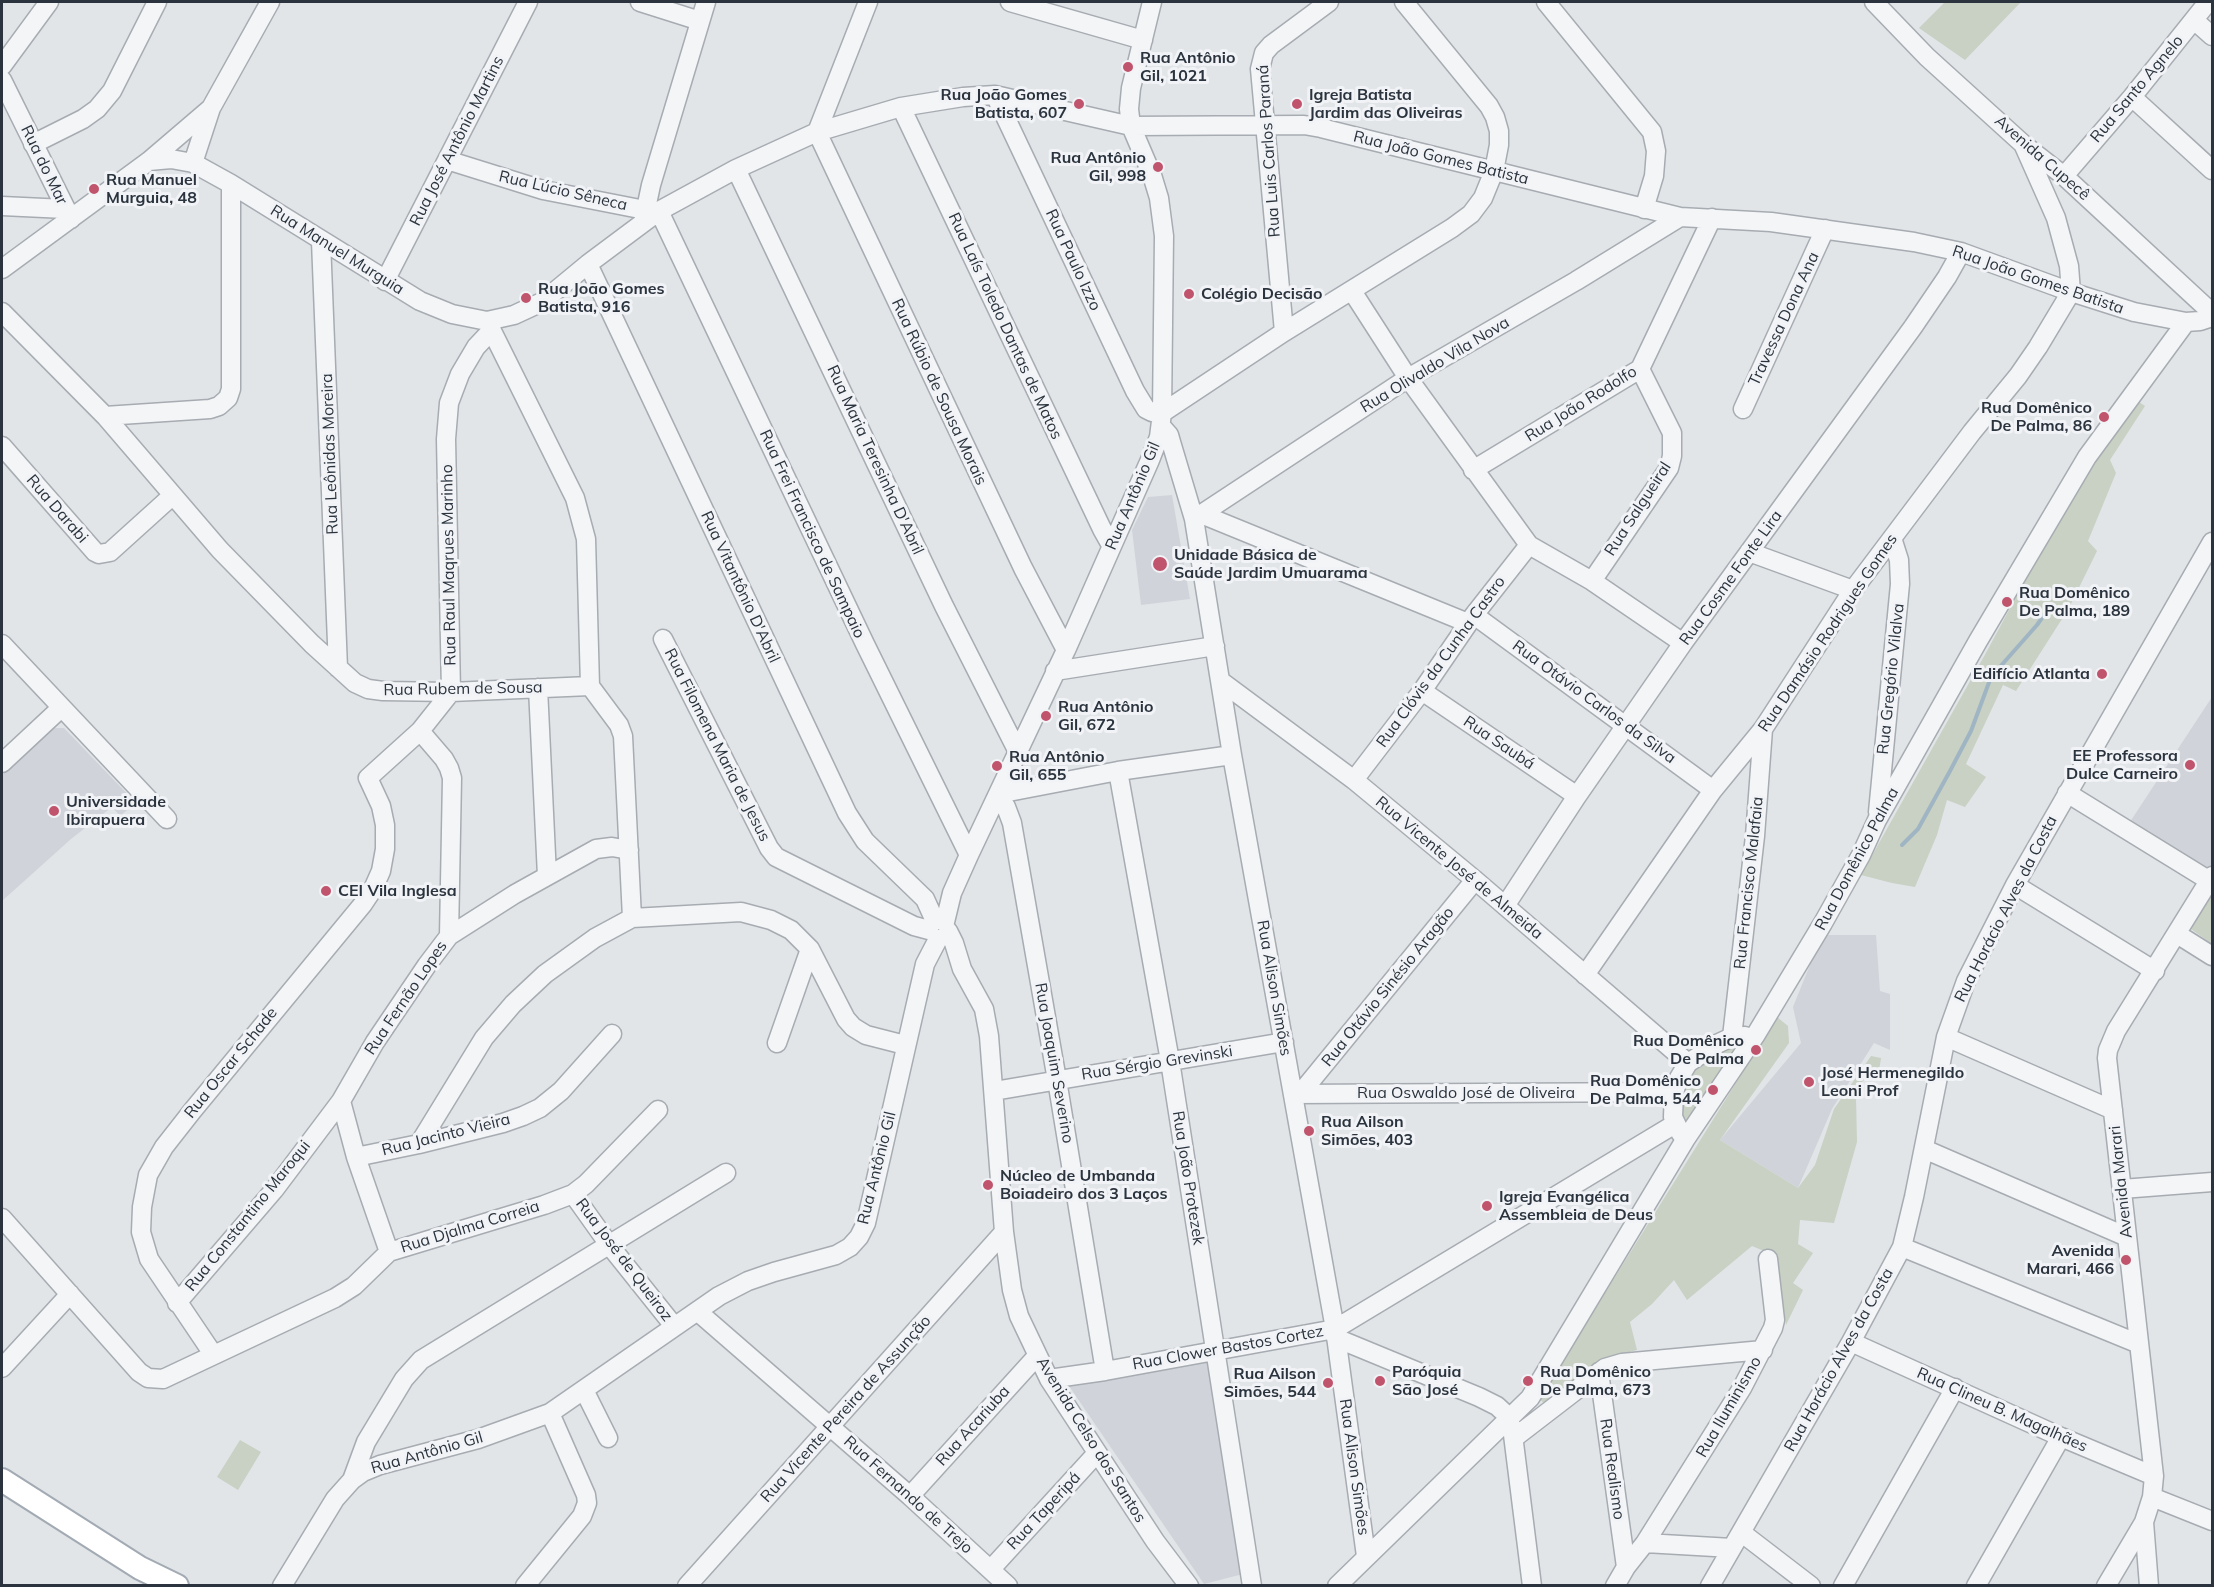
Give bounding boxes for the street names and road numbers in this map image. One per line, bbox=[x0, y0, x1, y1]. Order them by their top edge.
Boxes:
street label: Rua Santo Agnelo bbox=[2087, 31, 2187, 147]
street label: Rua José Antônio Martins bbox=[406, 53, 508, 229]
street label: Rua Luis Carlos Paraná bbox=[1253, 64, 1285, 238]
street label: Avenida Cupecê bbox=[1991, 111, 2093, 205]
street label: Rua do Mar bbox=[16, 122, 72, 208]
street label: Rua João Gomes Batista bbox=[1351, 127, 1531, 189]
street label: Rua Lúcio Sêneca bbox=[497, 167, 629, 215]
street label: Rua Manuel Murguia bbox=[267, 201, 407, 299]
street label: Rua Paulo Izzo bbox=[1041, 206, 1105, 314]
street label: Rua Laís Toledo Dantas de Matos bbox=[944, 210, 1066, 442]
street label: Rua João Gomes Batista bbox=[1950, 242, 2126, 318]
street label: Travessa Dona Ana bbox=[1745, 249, 1823, 389]
street label: Rua Rúbio de Sousa Morais bbox=[887, 296, 991, 488]
street label: Rua Olivaldo Vila Nova bbox=[1357, 313, 1513, 417]
street label: Rua Maria Teresinha D'Abril bbox=[823, 362, 927, 558]
street label: Rua João Rodolfo bbox=[1522, 362, 1640, 446]
street label: Rua Leônidas Moreira bbox=[318, 373, 342, 535]
street label: Rua Frei Francisco de Sampaio bbox=[755, 427, 869, 641]
street label: Rua Antônio Gil bbox=[1102, 439, 1164, 553]
street label: Rua Salgueiral bbox=[1601, 458, 1675, 560]
street label: Rua Raul Maqrues Marinho bbox=[438, 464, 460, 666]
street label: Rua Darabi bbox=[22, 471, 92, 547]
street label: Rua Cosme Fonte Lira bbox=[1676, 507, 1786, 649]
street label: Rua Vitantônio D'Abril bbox=[696, 508, 784, 666]
street label: Rua Damásio Rodrigues Gomes bbox=[1754, 530, 1902, 736]
street label: Rua Clóvis da Cunha Castro bbox=[1372, 573, 1510, 751]
street label: Rua Gregório Vilalva bbox=[1874, 602, 1908, 756]
street label: Rua Otávio Carlos da Silva bbox=[1509, 636, 1679, 768]
street label: Rua Filomena Maria de Jesus bbox=[660, 645, 774, 845]
street label: Rua Rubem de Sousa bbox=[383, 678, 543, 700]
street label: Rua Saubá bbox=[1460, 712, 1538, 774]
street label: Rua Domênico Palma bbox=[1811, 784, 1903, 934]
street label: Rua Vicente José de Almeida bbox=[1372, 792, 1546, 944]
street label: Rua Francisco Malafaia bbox=[1730, 796, 1768, 970]
street label: Rua Horácio Alves da Costa bbox=[1951, 813, 2061, 1005]
street label: Rua Otávio Sinésio Aragão bbox=[1318, 903, 1458, 1071]
street label: Rua Alison Simões bbox=[1253, 919, 1295, 1057]
street label: Rua Fernão Lopes bbox=[361, 937, 451, 1059]
street label: Rua Joaquim Severino bbox=[1030, 981, 1078, 1145]
street label: Rua Oscar Schade bbox=[180, 1004, 282, 1122]
street label: Rua Sérgio Grevinski bbox=[1080, 1042, 1234, 1084]
street label: Rua Oswaldo José de Oliveira bbox=[1357, 1083, 1575, 1103]
street label: Rua João Protezek bbox=[1168, 1109, 1208, 1247]
street label: Rua Jacinto Vieira bbox=[380, 1110, 512, 1160]
street label: Rua Antônio Gil bbox=[854, 1110, 900, 1226]
street label: Avenida Marari bbox=[2106, 1125, 2136, 1239]
street label: Rua Constantino Maroqui bbox=[181, 1137, 315, 1295]
street label: Rua José de Queiroz bbox=[572, 1195, 676, 1325]
street label: Rua Djalma Correia bbox=[398, 1197, 542, 1257]
street label: Rua Horácio Alves da Costa bbox=[1781, 1265, 1897, 1455]
street label: Rua Vicente Pereira de Assunção bbox=[757, 1312, 935, 1506]
street label: Rua Clower Bastos Cortez bbox=[1131, 1322, 1325, 1374]
street label: Rua Iluminismo bbox=[1692, 1353, 1766, 1461]
street label: Avenida Celso dos Santos bbox=[1032, 1354, 1150, 1526]
street label: Rua Clineu B. Magalhães bbox=[1914, 1364, 2090, 1456]
street label: Rua Acariuba bbox=[932, 1382, 1014, 1470]
street label: Rua Alison Simões bbox=[1335, 1397, 1373, 1537]
street label: Rua Realismo bbox=[1595, 1417, 1629, 1521]
street label: Rua Antônio Gil bbox=[369, 1428, 485, 1478]
street label: Rua Fernando de Trejo bbox=[840, 1432, 976, 1558]
street label: Rua Taperipá bbox=[1003, 1468, 1085, 1554]

